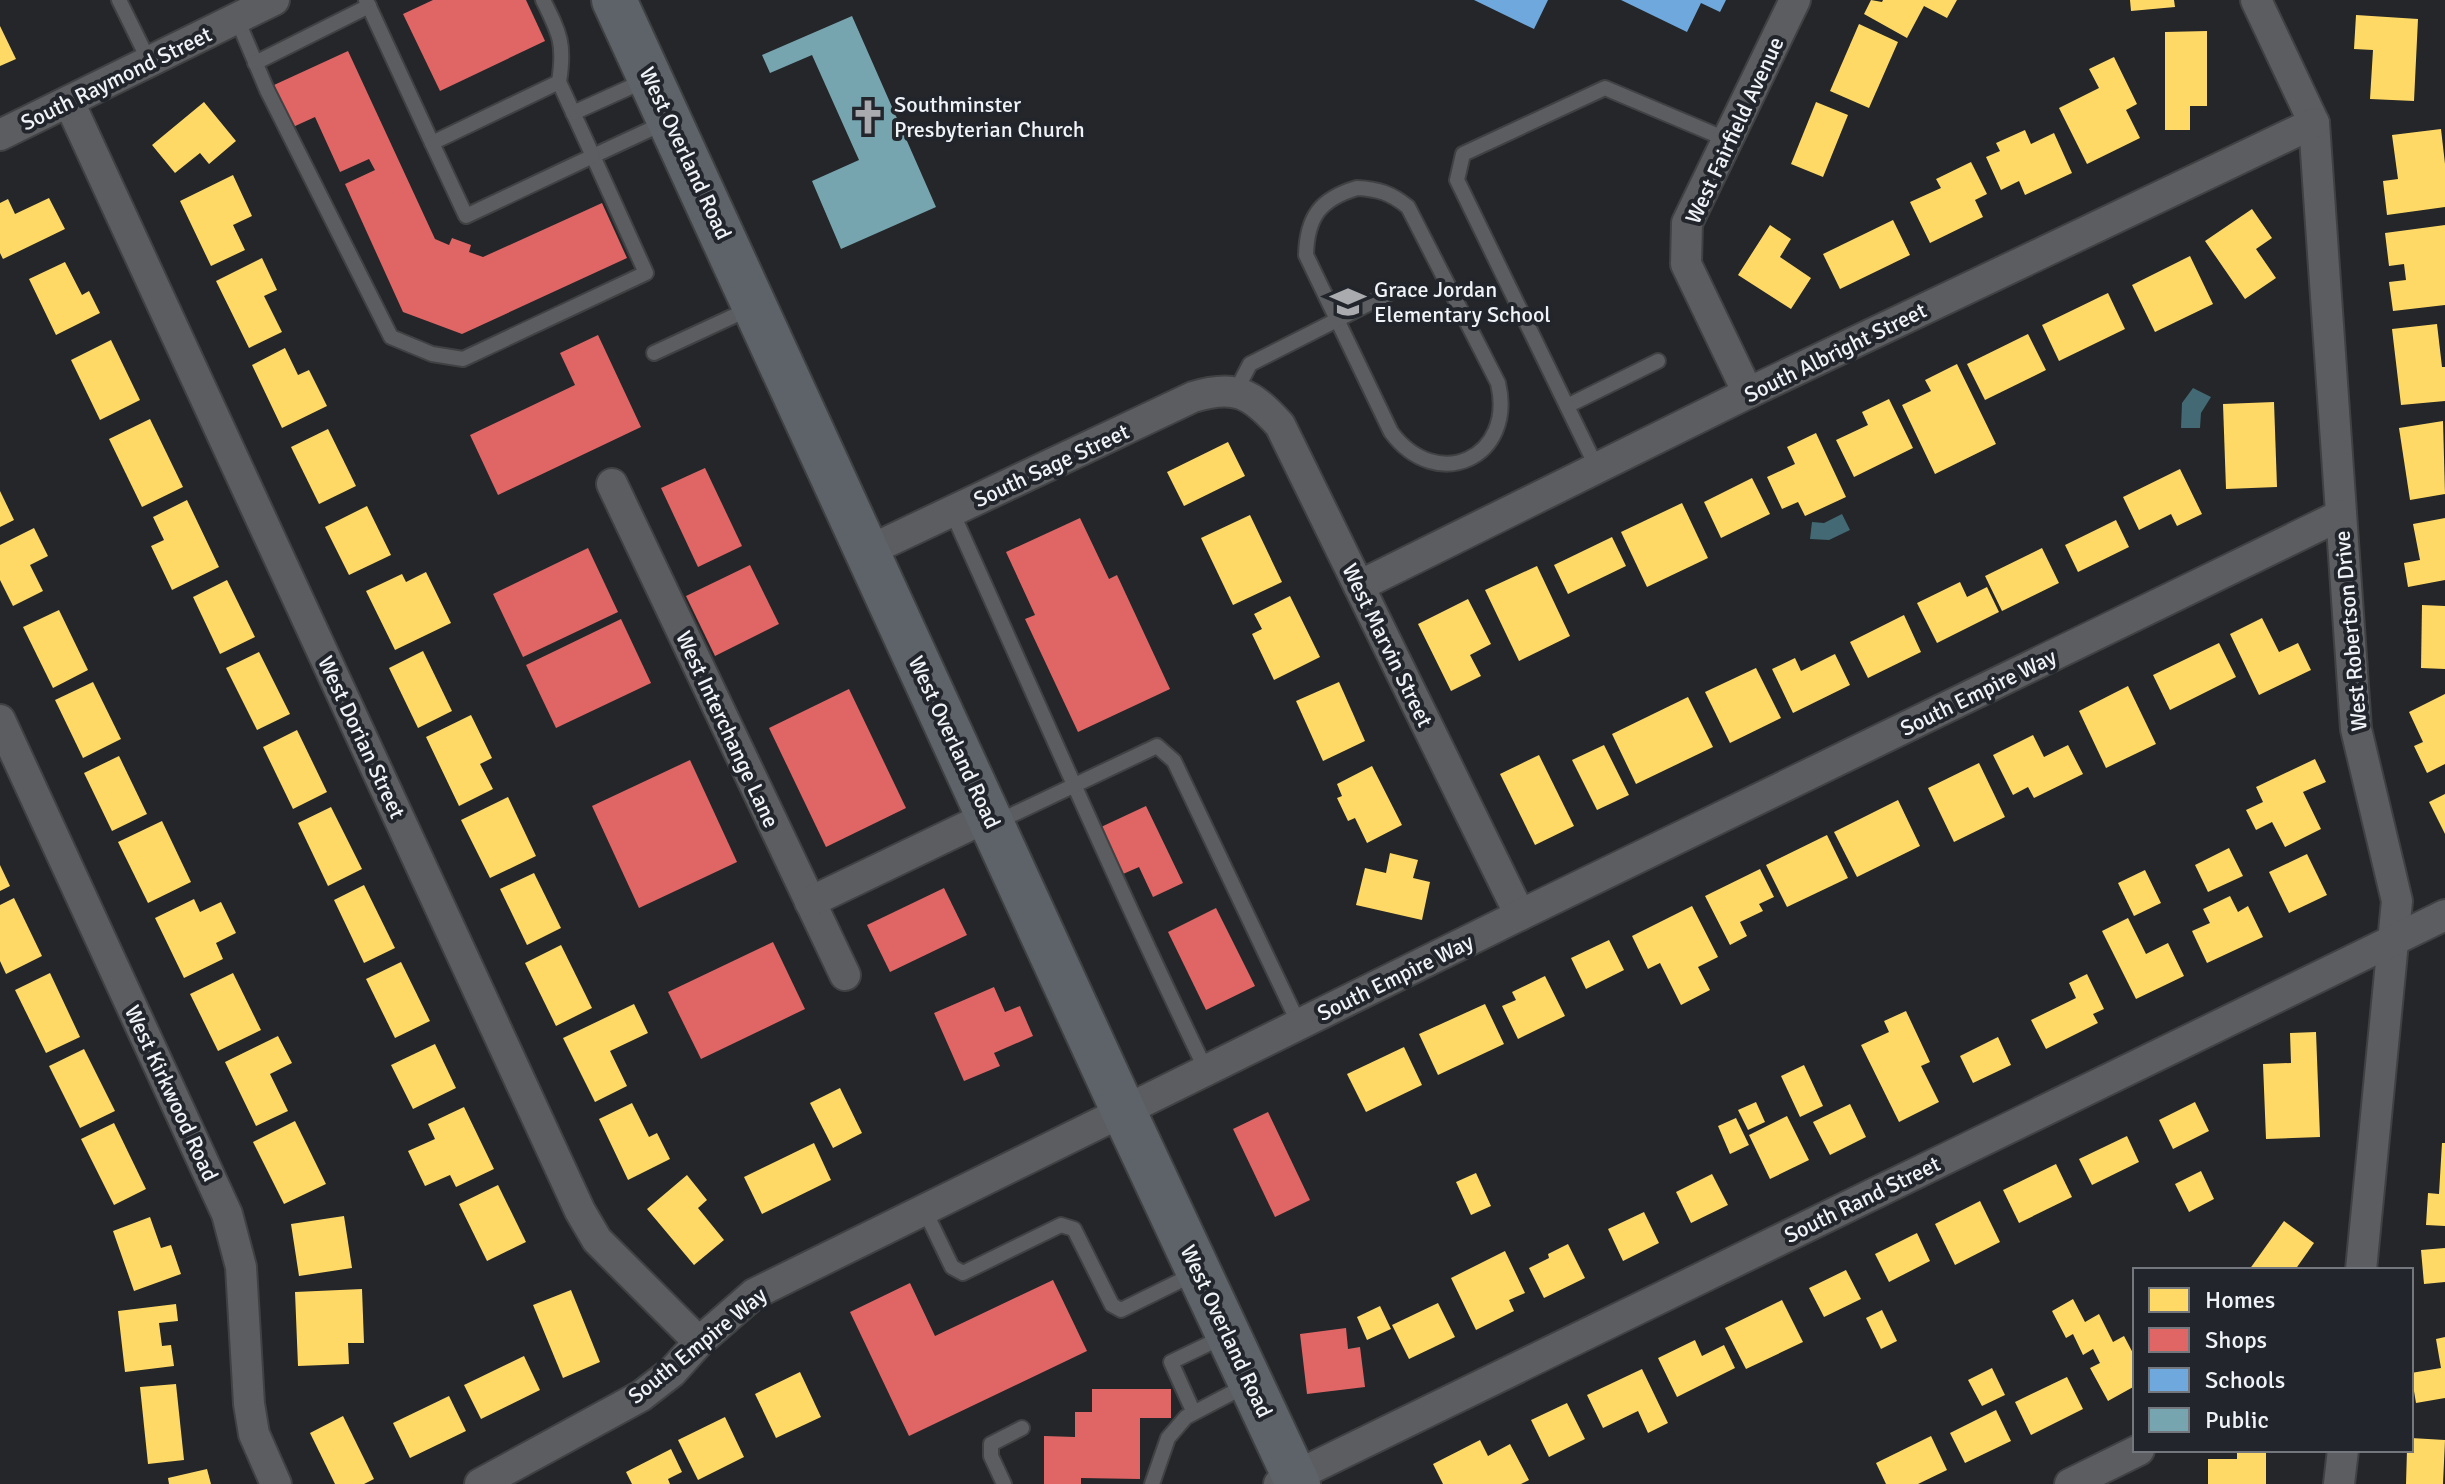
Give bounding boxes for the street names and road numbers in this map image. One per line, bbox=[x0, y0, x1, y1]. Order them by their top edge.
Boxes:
street label: South Raymond Street bbox=[16, 20, 216, 136]
street label: West Fairfield Avenue bbox=[1679, 32, 1790, 228]
street label: West Overland Road bbox=[634, 63, 737, 244]
street label: South Albright Street bbox=[1740, 296, 1931, 408]
street label: South Sage Street bbox=[969, 418, 1133, 513]
street label: West Robertson Drive bbox=[2328, 529, 2373, 732]
street label: West Marvin Street bbox=[1336, 559, 1439, 732]
street label: West Interchange Lane bbox=[670, 627, 785, 832]
street label: South Empire Way bbox=[1896, 643, 2061, 742]
street label: West Dorian Street bbox=[312, 652, 411, 823]
street label: West Overland Road bbox=[903, 652, 1006, 833]
street label: South Empire Way bbox=[1313, 928, 1478, 1027]
street label: West Kirkwood Road bbox=[119, 1001, 224, 1186]
street label: South Rand Street bbox=[1780, 1150, 1945, 1249]
street label: West Overland Road bbox=[1175, 1241, 1278, 1422]
street label: South Empire Way bbox=[623, 1281, 773, 1410]

